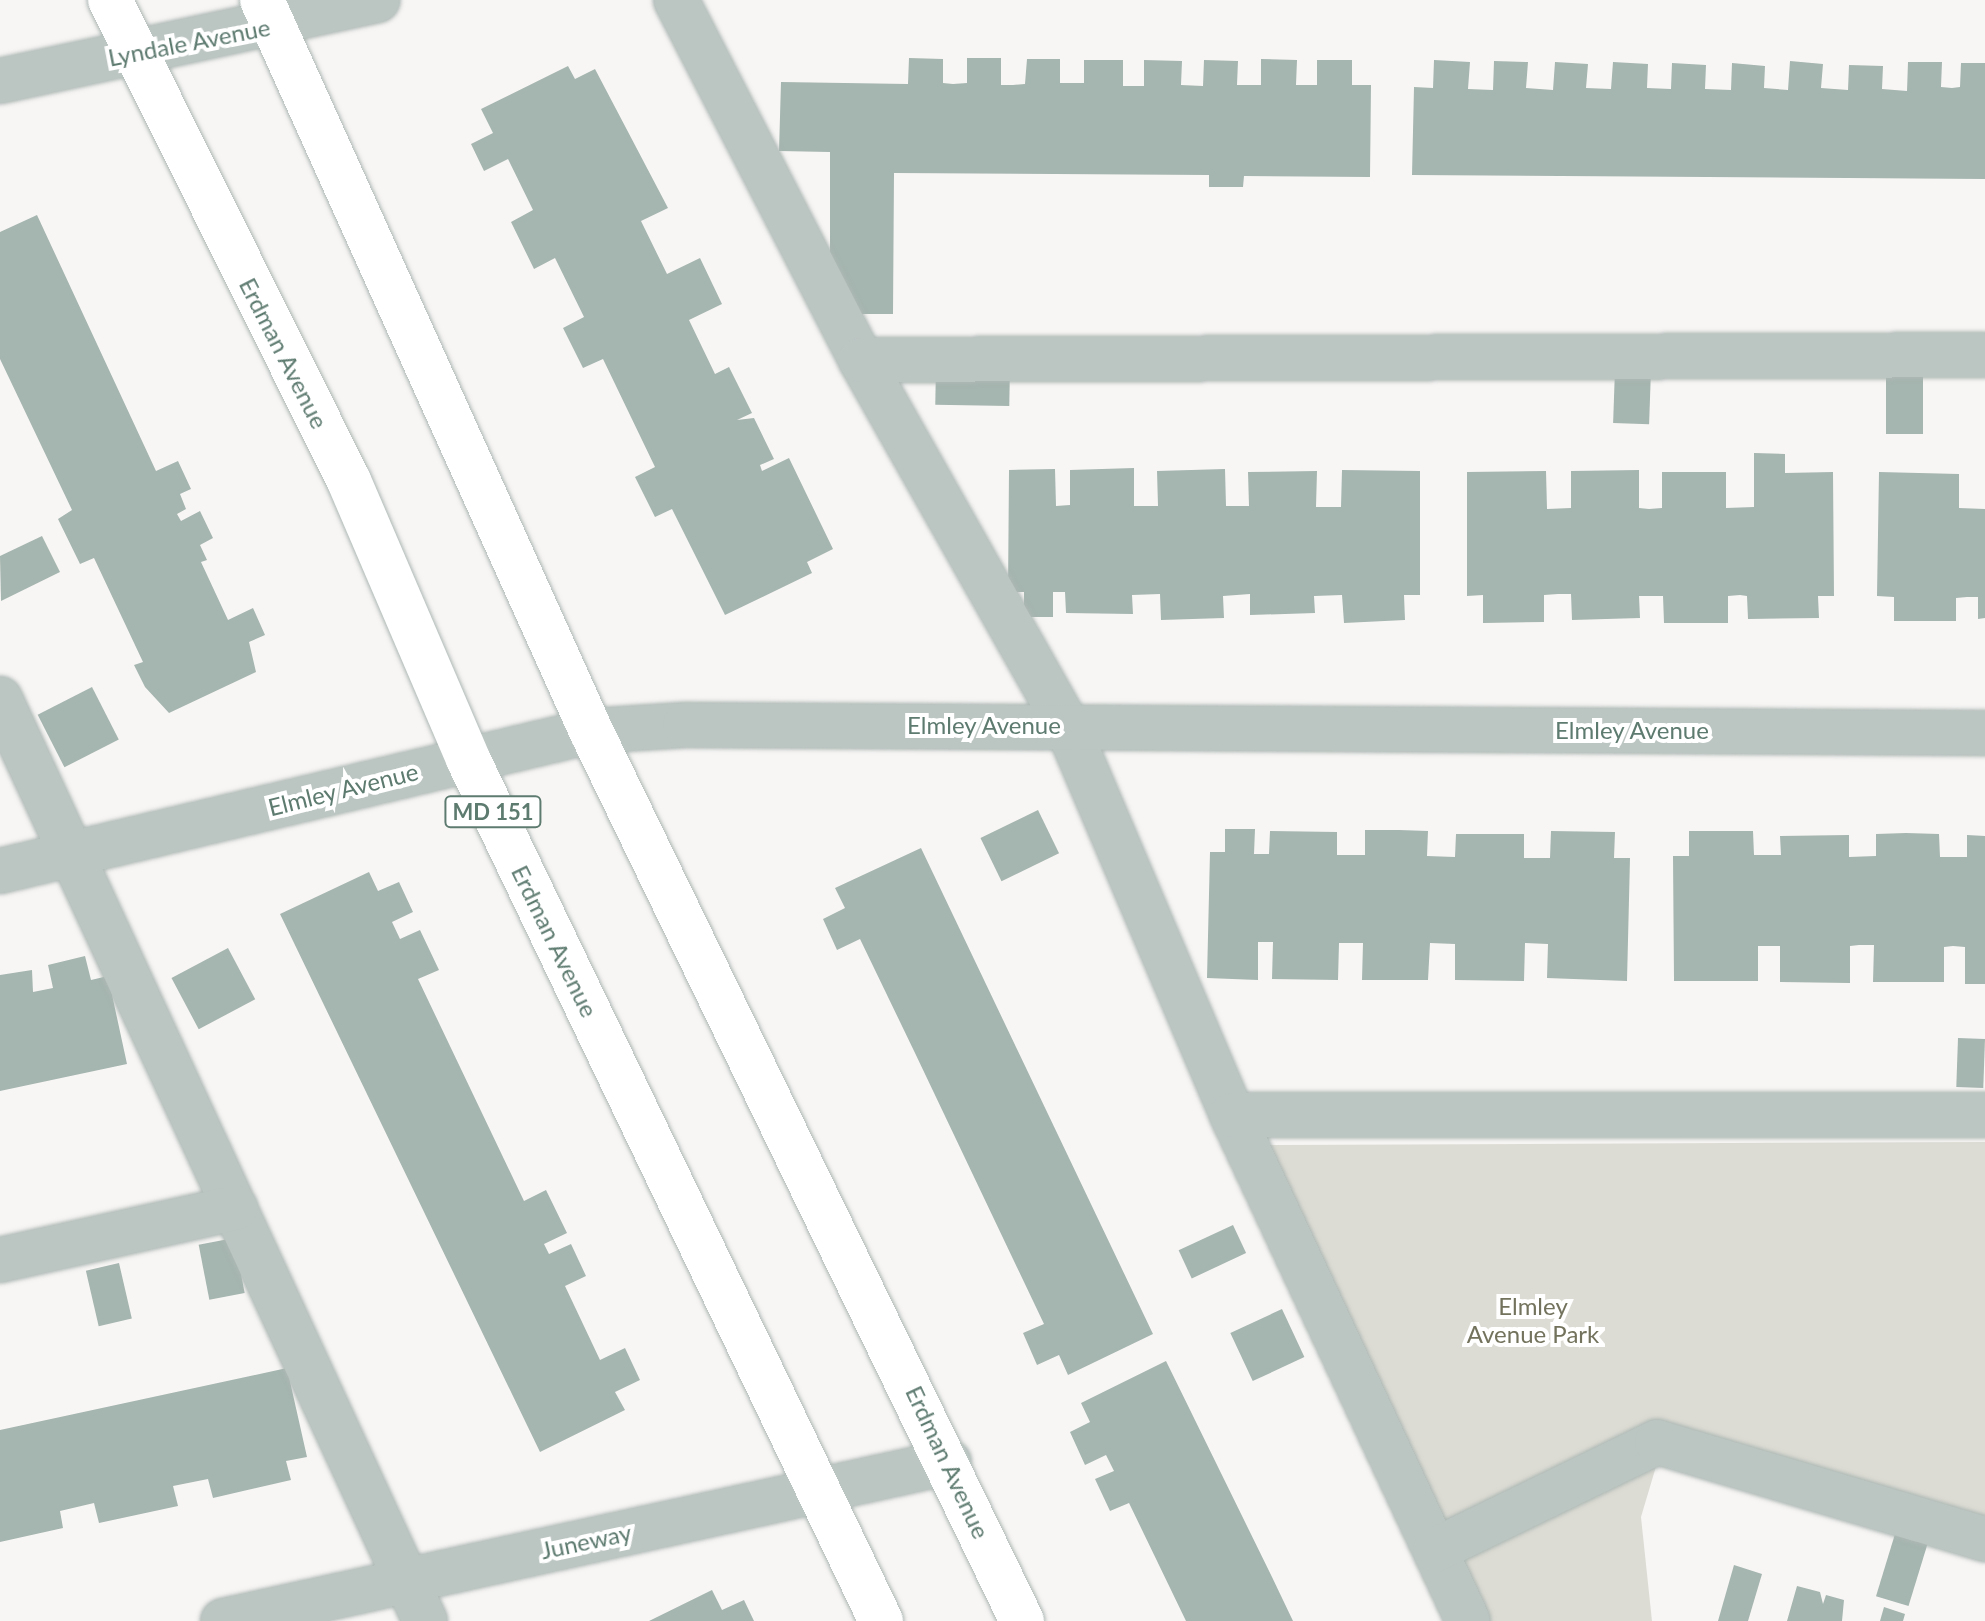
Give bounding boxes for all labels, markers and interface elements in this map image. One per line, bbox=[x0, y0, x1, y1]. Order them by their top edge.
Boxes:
street label: Lyndale Avenue bbox=[105, 12, 273, 72]
street label: Erdman Avenue bbox=[234, 273, 334, 433]
street label: Elmley Avenue bbox=[906, 711, 1062, 739]
street label: Elmley Avenue bbox=[1554, 716, 1710, 744]
street label: Elmley Avenue bbox=[264, 756, 422, 822]
road number: MD 151 bbox=[443, 794, 543, 830]
street label: Erdman Avenue bbox=[506, 860, 604, 1022]
park label: Elmley Avenue Park bbox=[1467, 1292, 1599, 1348]
street label: Erdman Avenue bbox=[900, 1381, 996, 1543]
street label: Juneway bbox=[538, 1517, 634, 1565]

